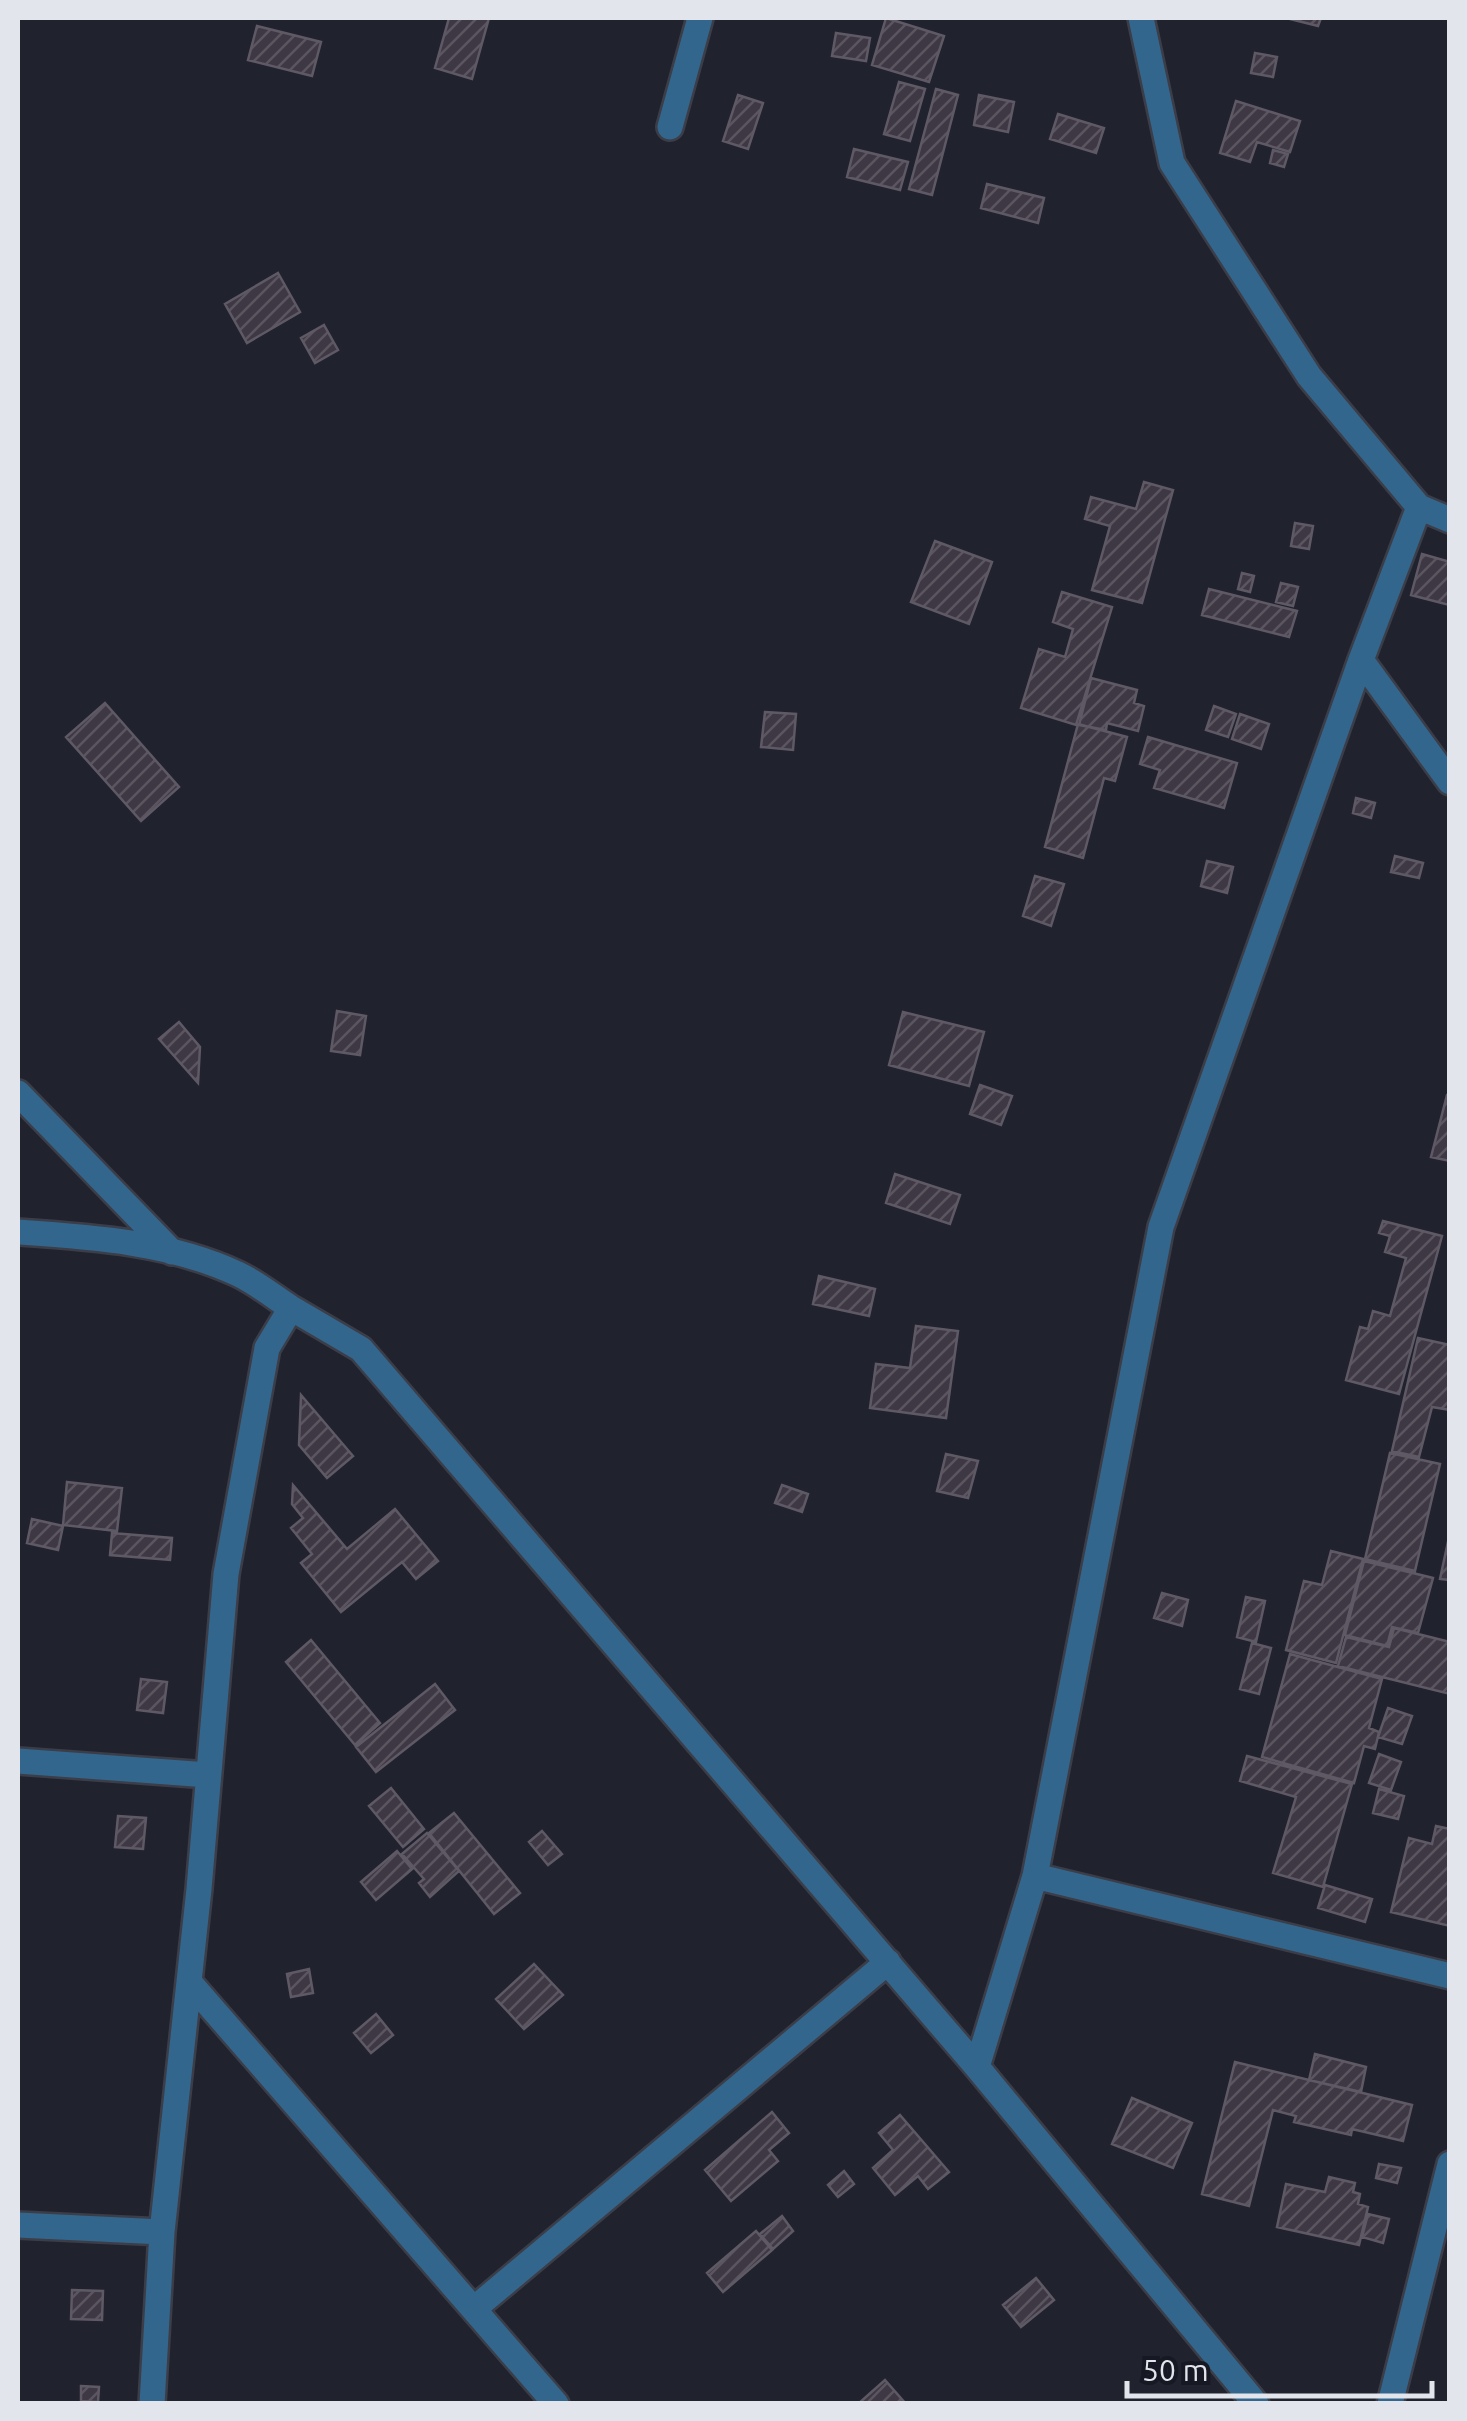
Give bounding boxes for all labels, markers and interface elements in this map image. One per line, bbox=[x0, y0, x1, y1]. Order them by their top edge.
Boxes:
scale bar bbox=[1127, 2336, 1432, 2398]
text: 50 m bbox=[1142, 2353, 1209, 2387]

